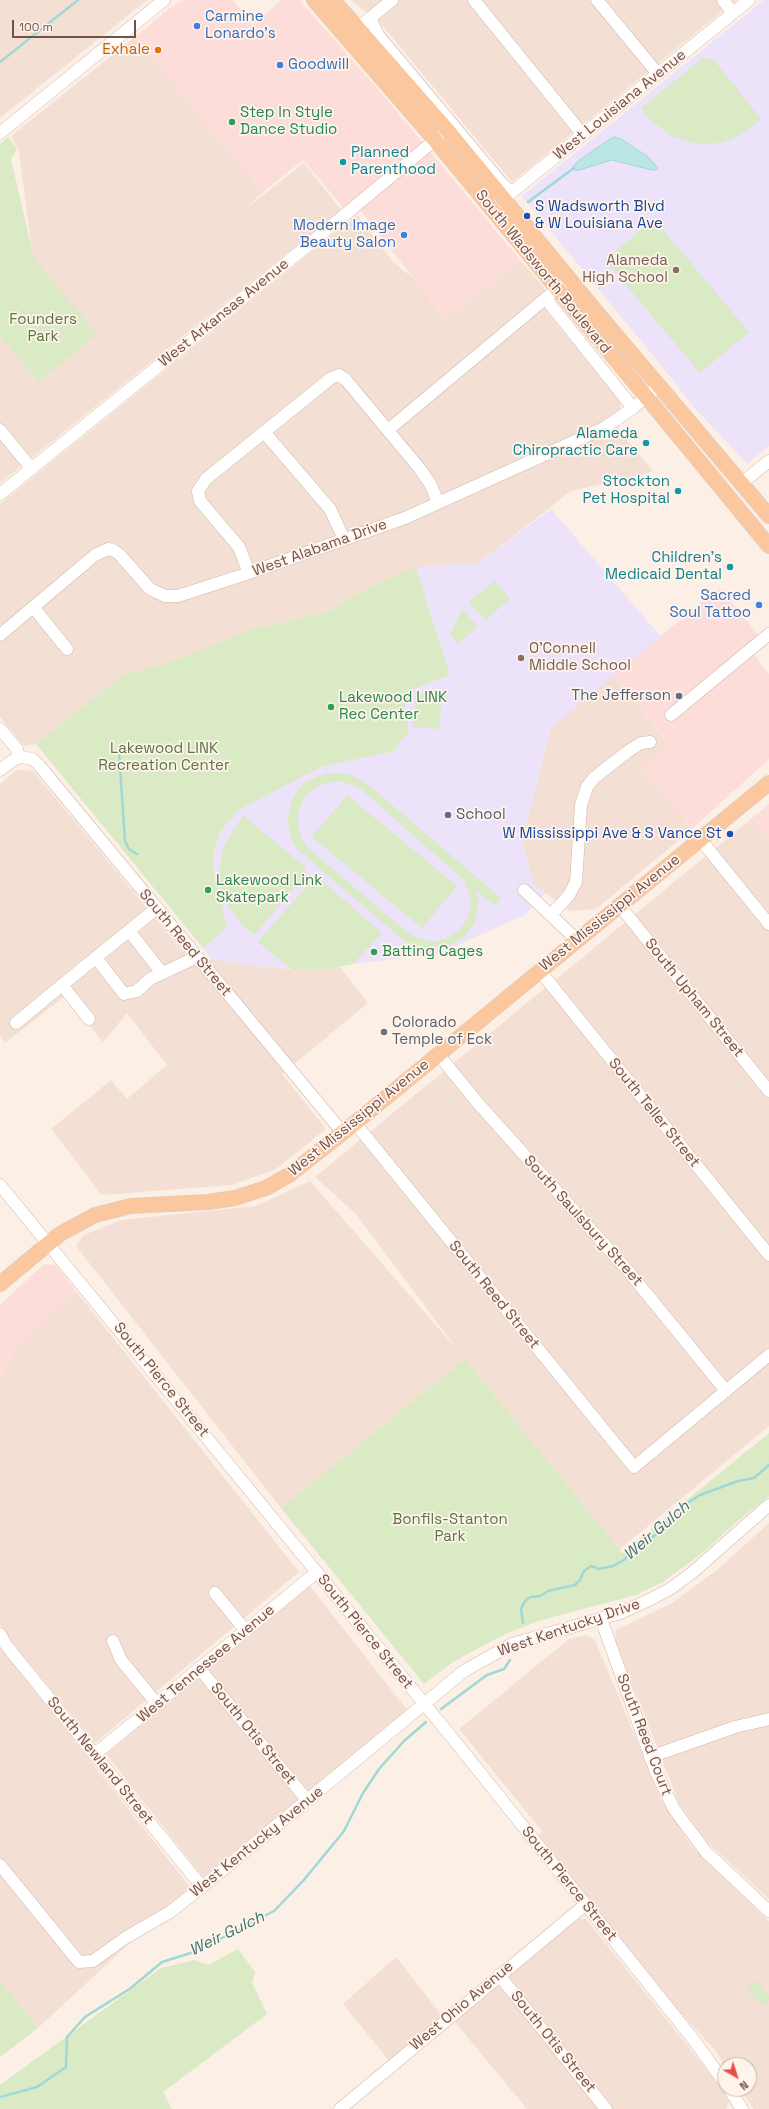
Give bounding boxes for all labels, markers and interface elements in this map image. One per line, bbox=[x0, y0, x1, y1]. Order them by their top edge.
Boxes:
place label: Carmine Lonardo's bbox=[205, 8, 276, 43]
scale bar bbox=[14, 12, 138, 38]
text: 100 m bbox=[19, 19, 53, 35]
marker: Carmine Lonardo's bbox=[192, 21, 202, 31]
place label: Exhale bbox=[102, 41, 150, 59]
marker: Exhale bbox=[153, 45, 163, 55]
street label: West Louisiana Avenue bbox=[550, 46, 690, 164]
place label: Goodwill bbox=[288, 56, 349, 74]
marker: Goodwill bbox=[275, 60, 285, 70]
place label: Step In Style Dance Studio bbox=[240, 104, 337, 139]
marker: Step In Style Dance Studio bbox=[227, 117, 237, 127]
place label: Planned Parenthood bbox=[351, 144, 436, 179]
marker: Planned Parenthood bbox=[338, 157, 348, 167]
street label: South Wadsworth Boulevard bbox=[471, 187, 615, 357]
place label: S Wadsworth Blvd & W Louisiana Ave bbox=[535, 198, 665, 233]
marker: S Wadsworth Blvd & W Louisiana Ave bbox=[522, 211, 532, 221]
place label: Modern Image Beauty Salon bbox=[293, 217, 396, 252]
marker: Modern Image Beauty Salon bbox=[399, 230, 409, 240]
place label: Alameda High School bbox=[582, 252, 668, 287]
street label: West Arkansas Avenue bbox=[155, 255, 293, 371]
marker: Alameda High School bbox=[671, 265, 681, 275]
park label: Founders Park bbox=[9, 311, 77, 346]
place label: Alameda Chiropractic Care bbox=[513, 425, 638, 460]
marker: Alameda Chiropractic Care bbox=[641, 438, 651, 448]
place label: Stockton Pet Hospital bbox=[582, 473, 670, 508]
marker: Stockton Pet Hospital bbox=[673, 486, 683, 496]
street label: West Alabama Drive bbox=[250, 515, 390, 581]
place label: Children's Medicaid Dental bbox=[605, 549, 722, 584]
marker: Children's Medicaid Dental bbox=[725, 562, 735, 572]
place label: Sacred Soul Tattoo bbox=[669, 587, 751, 622]
marker: Sacred Soul Tattoo bbox=[754, 600, 764, 610]
place label: O'Connell Middle School bbox=[529, 640, 631, 675]
marker: O'Connell Middle School bbox=[516, 653, 526, 663]
place label: The Jefferson bbox=[571, 687, 671, 705]
place label: Lakewood LINK Rec Center bbox=[339, 689, 447, 724]
marker: The Jefferson bbox=[674, 691, 684, 701]
marker: Lakewood LINK Rec Center bbox=[326, 702, 336, 712]
park label: Lakewood LINK Recreation Center bbox=[98, 740, 230, 775]
place label: School bbox=[456, 806, 506, 824]
marker: School bbox=[443, 810, 453, 820]
place label: W Mississippi Ave & S Vance St bbox=[503, 825, 722, 843]
marker: W Mississippi Ave & S Vance St bbox=[725, 829, 735, 839]
street label: West Mississippi Avenue bbox=[536, 851, 684, 975]
place label: Lakewood Link Skatepark bbox=[216, 872, 322, 907]
marker: Lakewood Link Skatepark bbox=[203, 885, 213, 895]
street label: South Reed Street bbox=[135, 886, 235, 1000]
street label: South Upham Street bbox=[641, 935, 747, 1061]
place label: Batting Cages bbox=[382, 943, 483, 961]
marker: Batting Cages bbox=[369, 947, 379, 957]
place label: Colorado Temple of Eck bbox=[392, 1014, 492, 1049]
marker: Colorado Temple of Eck bbox=[379, 1027, 389, 1037]
street label: South Teller Street bbox=[604, 1055, 704, 1171]
street label: West Mississippi Avenue bbox=[285, 1056, 433, 1180]
street label: South Saulsbury Street bbox=[520, 1152, 646, 1290]
street label: South Reed Street bbox=[445, 1237, 543, 1353]
street label: South Pierce Street bbox=[109, 1319, 213, 1441]
water label: Weir Gulch bbox=[620, 1497, 694, 1565]
park label: Bonfils-Stanton Park bbox=[392, 1511, 508, 1546]
street label: South Pierce Street bbox=[313, 1571, 417, 1693]
street label: West Kentucky Drive bbox=[496, 1595, 642, 1661]
street label: West Tennessee Avenue bbox=[134, 1601, 278, 1727]
street label: South Reed Court bbox=[612, 1672, 676, 1798]
street label: South Otis Street bbox=[206, 1679, 300, 1789]
street label: South Newland Street bbox=[43, 1693, 157, 1829]
street label: West Kentucky Avenue bbox=[187, 1783, 327, 1901]
street label: South Pierce Street bbox=[517, 1823, 621, 1945]
water label: Weir Gulch bbox=[186, 1908, 268, 1960]
street label: West Ohio Avenue bbox=[407, 1958, 517, 2054]
street label: South Otis Street bbox=[506, 1987, 600, 2097]
north arrow bbox=[717, 2057, 757, 2097]
text: N bbox=[737, 2078, 751, 2093]

